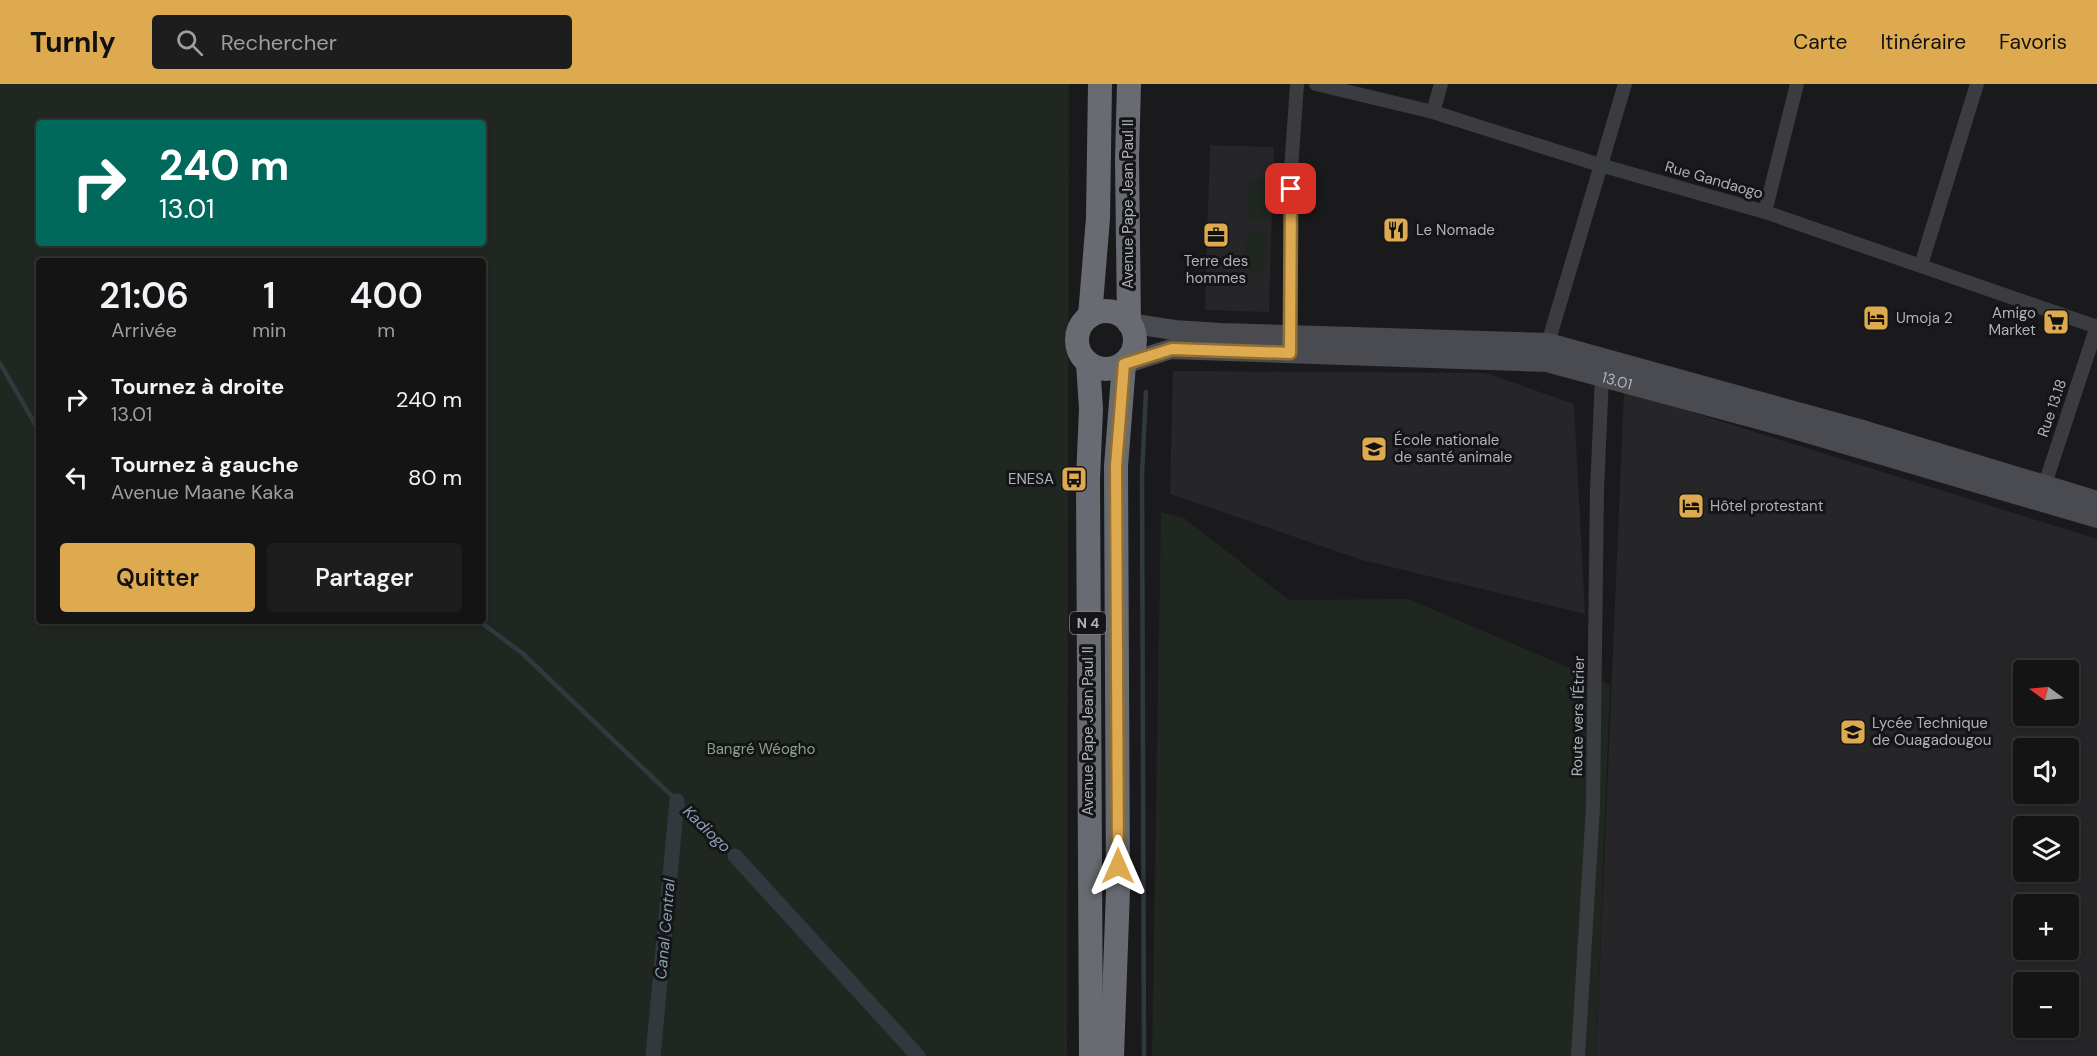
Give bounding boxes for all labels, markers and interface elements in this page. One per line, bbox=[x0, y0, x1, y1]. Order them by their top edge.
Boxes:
search box bbox=[152, 15, 572, 69]
text: Turnly bbox=[30, 24, 116, 61]
icon: search bbox=[173, 26, 206, 59]
text: Rechercher bbox=[221, 28, 337, 57]
text: Carte bbox=[1793, 28, 1847, 56]
text: Itinéraire bbox=[1880, 28, 1966, 56]
text: Favoris bbox=[1999, 28, 2067, 56]
street label: Avenue Pape Jean Paul II bbox=[1118, 119, 1138, 289]
text: 240 m bbox=[159, 138, 289, 193]
icon: right bbox=[60, 144, 138, 222]
street label: Rue Gandaogo bbox=[1663, 156, 1766, 204]
pin bbox=[1265, 163, 1316, 214]
icon: arrive bbox=[1274, 172, 1307, 205]
text: 13.01 bbox=[159, 191, 215, 226]
restaurant icon: Le Nomade bbox=[1381, 215, 1411, 245]
office icon: Terre des hommes bbox=[1201, 220, 1231, 250]
place label: Le Nomade bbox=[1416, 220, 1495, 240]
place label: Terre des hommes bbox=[1184, 251, 1248, 288]
text: 21:06 bbox=[99, 272, 189, 319]
text: 1 bbox=[263, 272, 276, 319]
text: 400 bbox=[350, 272, 423, 319]
hotel icon: Umoja 2 bbox=[1861, 303, 1891, 333]
place label: Amigo Market bbox=[1989, 303, 2036, 340]
supermarket icon: Amigo Market bbox=[2041, 307, 2071, 337]
place label: Umoja 2 bbox=[1896, 308, 1953, 328]
text: Arrivée bbox=[111, 317, 177, 343]
text: min bbox=[252, 317, 286, 343]
text: m bbox=[377, 317, 395, 343]
street label: 13.01 bbox=[1599, 367, 1634, 395]
text: Tournez à droite bbox=[111, 372, 284, 401]
street label: Rue 13.18 bbox=[2033, 376, 2071, 440]
icon: right bbox=[60, 383, 93, 416]
text: 240 m bbox=[396, 385, 462, 414]
text: 13.01 bbox=[111, 401, 152, 427]
place label: École nationale de santé animale bbox=[1394, 430, 1512, 467]
school or university icon: École nationale de santé animale bbox=[1359, 434, 1389, 464]
text: Tournez à gauche bbox=[111, 450, 299, 479]
icon: left bbox=[60, 461, 93, 494]
text: 80 m bbox=[408, 463, 462, 492]
bus stop icon: ENESA bbox=[1059, 464, 1089, 494]
place label: ENESA bbox=[1008, 469, 1054, 489]
text: Avenue Maane Kaka bbox=[111, 479, 294, 505]
hotel icon: Hôtel protestant bbox=[1676, 491, 1706, 521]
place label: Hôtel protestant bbox=[1710, 496, 1824, 516]
button: Quitter bbox=[60, 543, 255, 612]
button: Partager bbox=[267, 543, 462, 612]
road number: N 4 bbox=[1070, 612, 1106, 634]
street label: Avenue Pape Jean Paul II bbox=[1078, 646, 1098, 816]
street label: Route vers l'Étrier bbox=[1567, 655, 1589, 776]
north arrow bbox=[2013, 660, 2079, 726]
map controls bbox=[2013, 660, 2079, 1038]
place label: Lycée Technique de Ouagadougou bbox=[1872, 713, 1991, 750]
school or university icon: Lycée Technique de Ouagadougou bbox=[1838, 717, 1868, 747]
button: sound bbox=[2013, 738, 2079, 804]
park label: Bangré Wéogho bbox=[707, 739, 815, 759]
water label: Kadiogo bbox=[678, 801, 736, 857]
button: layers bbox=[2013, 816, 2079, 882]
position arrow bbox=[1086, 834, 1150, 898]
water label: Canal Central bbox=[650, 877, 680, 980]
button: + bbox=[2013, 894, 2079, 960]
button: − bbox=[2013, 972, 2079, 1038]

